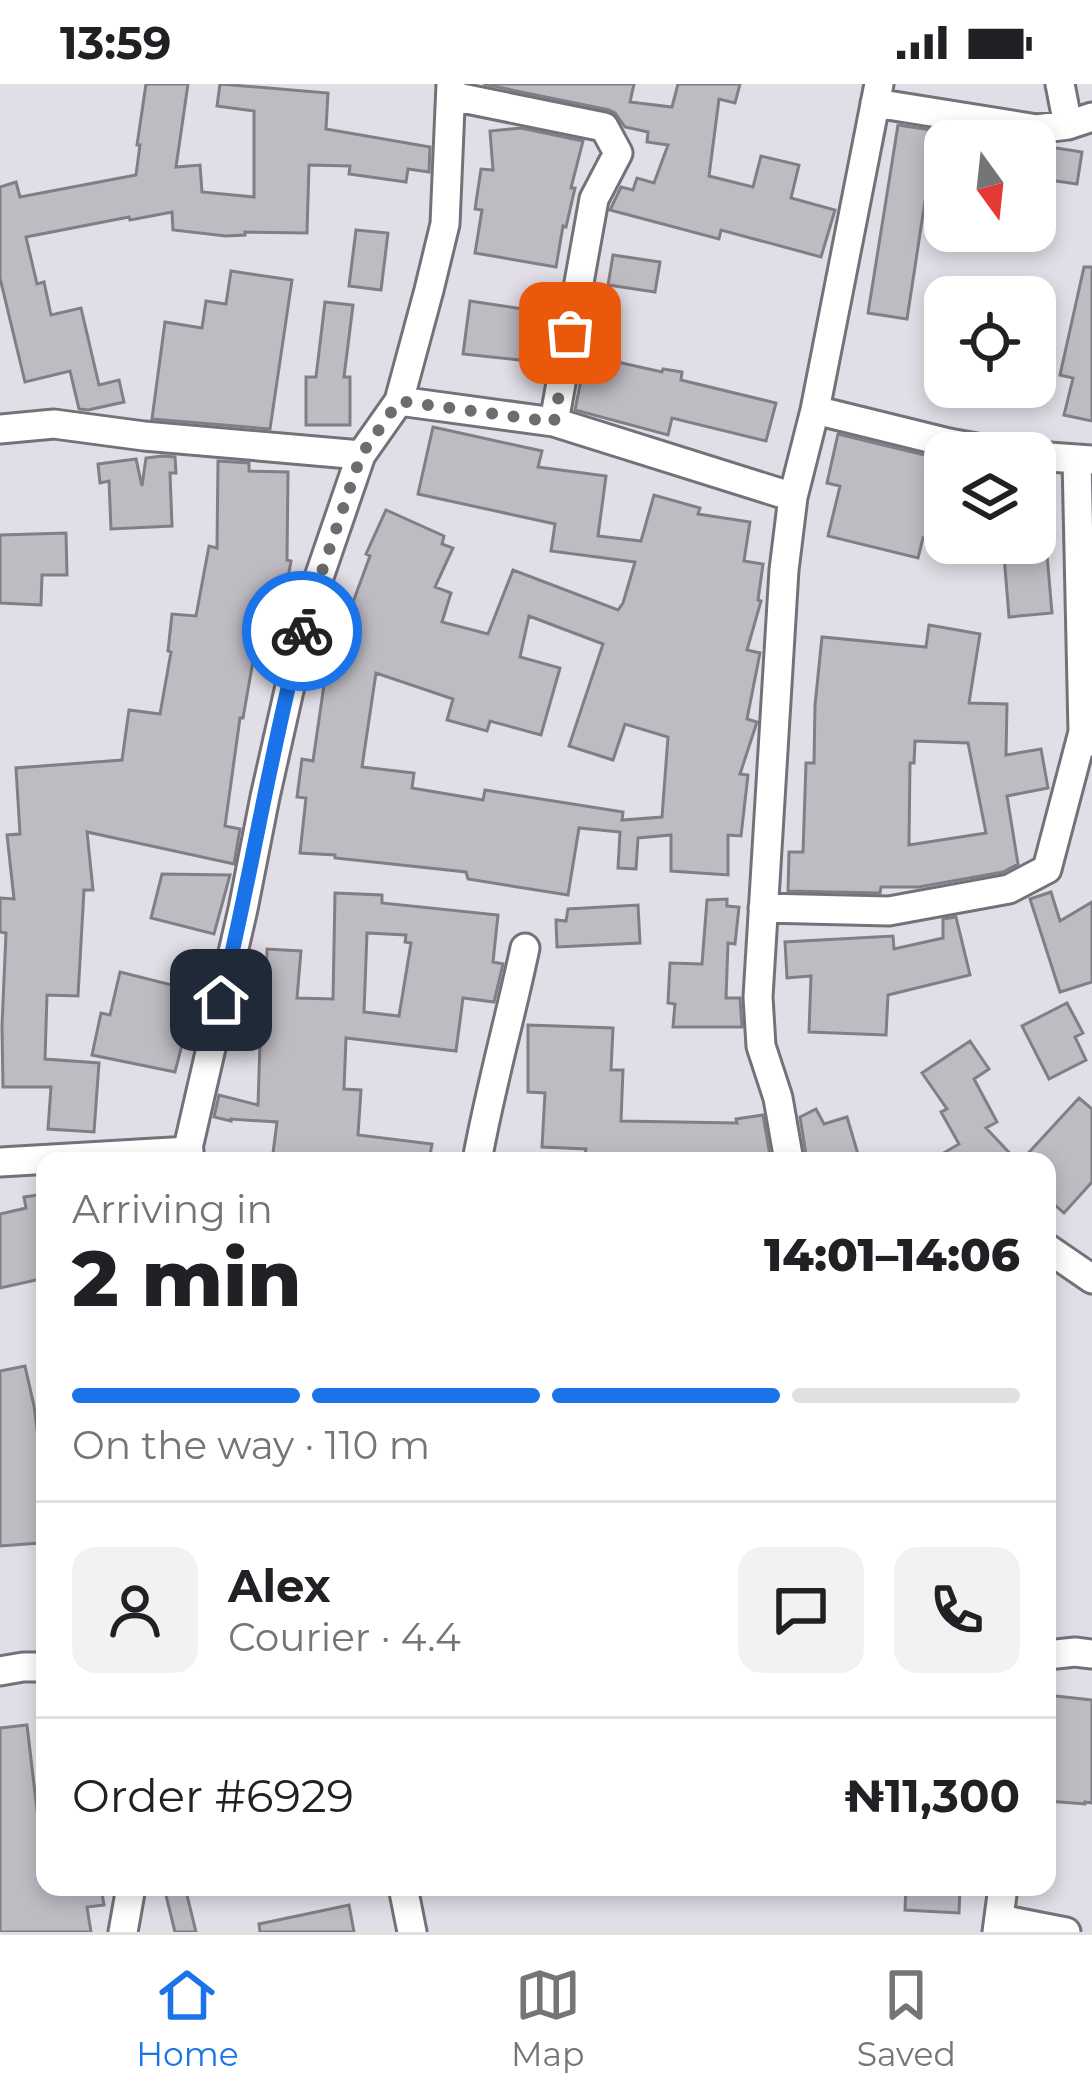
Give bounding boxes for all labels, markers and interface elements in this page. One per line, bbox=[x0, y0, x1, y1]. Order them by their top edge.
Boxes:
text: 13:59 bbox=[60, 15, 172, 70]
north arrow bbox=[924, 120, 1056, 252]
map controls bbox=[924, 120, 1056, 564]
button: locate bbox=[924, 276, 1056, 408]
pin bbox=[519, 282, 621, 384]
icon: bag bbox=[537, 300, 603, 366]
button: layers bbox=[924, 432, 1056, 564]
courier bbox=[242, 571, 362, 691]
icon: bike bbox=[269, 598, 335, 664]
pin bbox=[170, 949, 272, 1051]
icon: home bbox=[188, 967, 254, 1033]
text: Arriving in bbox=[72, 1185, 273, 1233]
text: 14:01–14:06 bbox=[764, 1227, 1020, 1282]
text: 2 min bbox=[72, 1230, 302, 1326]
text: On the way · 110 m bbox=[72, 1421, 430, 1469]
button: person bbox=[72, 1547, 198, 1673]
button: chat bbox=[738, 1547, 864, 1673]
button: phone bbox=[894, 1547, 1020, 1673]
text: Alex bbox=[228, 1558, 331, 1613]
text: Courier · 4.4 bbox=[228, 1613, 461, 1661]
text: Order #6929 bbox=[72, 1768, 354, 1823]
text: ₦11,300 bbox=[844, 1768, 1020, 1823]
tab: Home bbox=[136, 1962, 239, 2074]
tab: Map bbox=[511, 1962, 584, 2074]
tab: Saved bbox=[857, 1962, 956, 2074]

